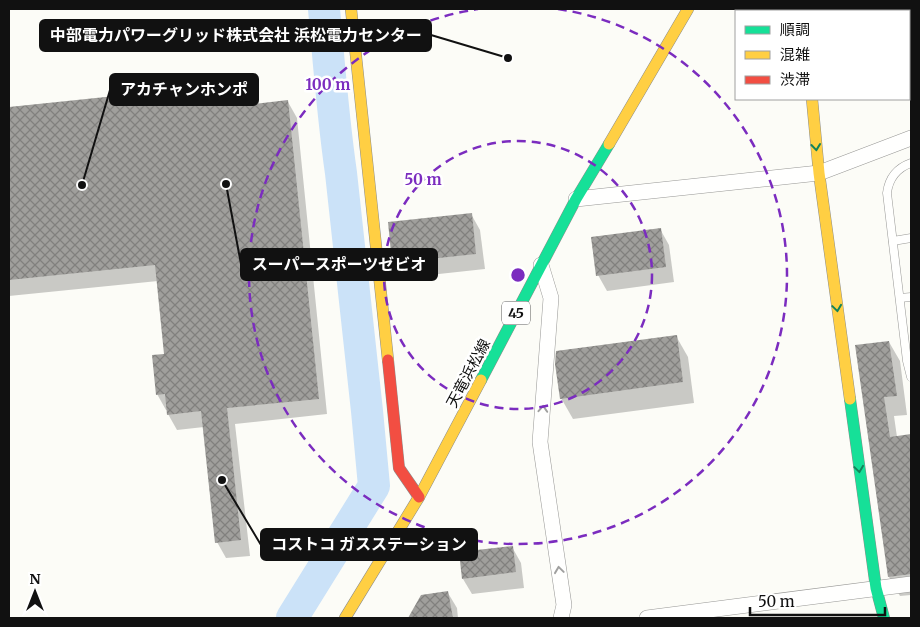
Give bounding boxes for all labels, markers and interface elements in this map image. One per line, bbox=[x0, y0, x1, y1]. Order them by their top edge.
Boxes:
legend bbox=[735, 10, 910, 100]
callout: 中部電力パワーグリッド株式会社 浜松電力センター bbox=[40, 20, 431, 51]
text: 順調 bbox=[780, 20, 810, 39]
text: 中部電力パワーグリッド株式会社 浜松電力センター bbox=[50, 25, 422, 45]
text: 混雑 bbox=[780, 45, 810, 64]
text: 渋滞 bbox=[780, 70, 810, 89]
callout: アカチャンホンポ bbox=[110, 74, 258, 105]
text: 100 m bbox=[306, 75, 350, 94]
text: アカチャンホンポ bbox=[120, 79, 248, 99]
one-way arrow bbox=[811, 144, 822, 152]
text: 50 m bbox=[404, 170, 442, 189]
callout: スーパースポーツゼビオ bbox=[241, 249, 437, 280]
text: スーパースポーツゼビオ bbox=[252, 254, 426, 274]
centre of rings bbox=[509, 266, 527, 284]
road number: 45 bbox=[502, 302, 530, 324]
one-way arrow bbox=[832, 304, 842, 313]
street label: 天竜浜松線 bbox=[442, 335, 494, 411]
one-way arrow bbox=[537, 405, 548, 413]
one-way arrow bbox=[854, 465, 864, 474]
callout: コストコ ガスステーション bbox=[261, 529, 477, 560]
text: コストコ ガスステーション bbox=[271, 534, 467, 554]
one-way arrow bbox=[554, 566, 565, 574]
north arrow bbox=[10, 567, 60, 617]
text: N bbox=[29, 570, 41, 588]
scale bar bbox=[750, 584, 885, 616]
text: 50 m bbox=[758, 592, 795, 611]

